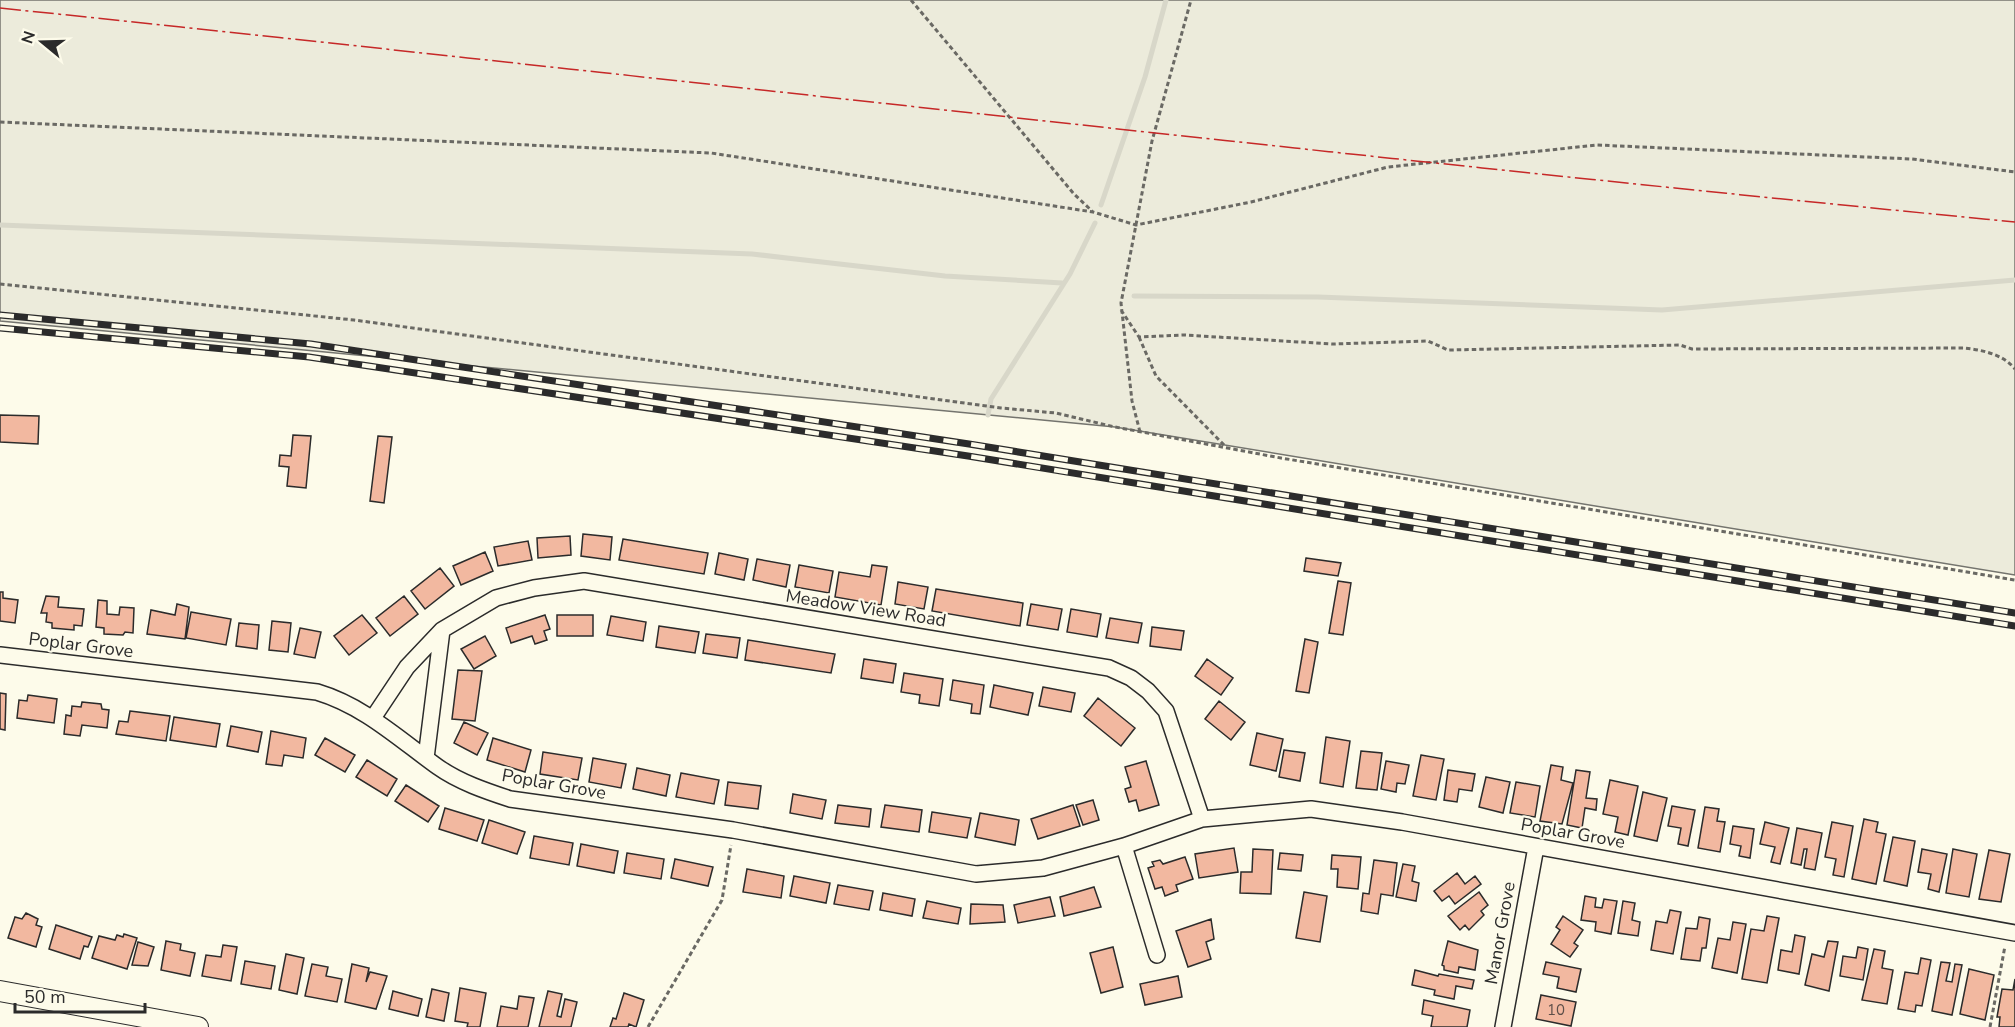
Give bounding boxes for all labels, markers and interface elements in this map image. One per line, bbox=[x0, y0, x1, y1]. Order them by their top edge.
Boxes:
north arrow bbox=[12, 12, 72, 72]
text: N bbox=[16, 28, 41, 47]
street label: Meadow View Road bbox=[784, 583, 948, 633]
street label: Poplar Grove bbox=[27, 627, 135, 663]
street label: Poplar Grove bbox=[500, 763, 608, 805]
street label: Poplar Grove bbox=[1519, 812, 1627, 854]
street label: Manor Grove bbox=[1479, 880, 1521, 986]
scale bar bbox=[15, 976, 146, 1014]
text: 50 m bbox=[24, 985, 66, 1009]
house number: 10 bbox=[1547, 1000, 1565, 1020]

